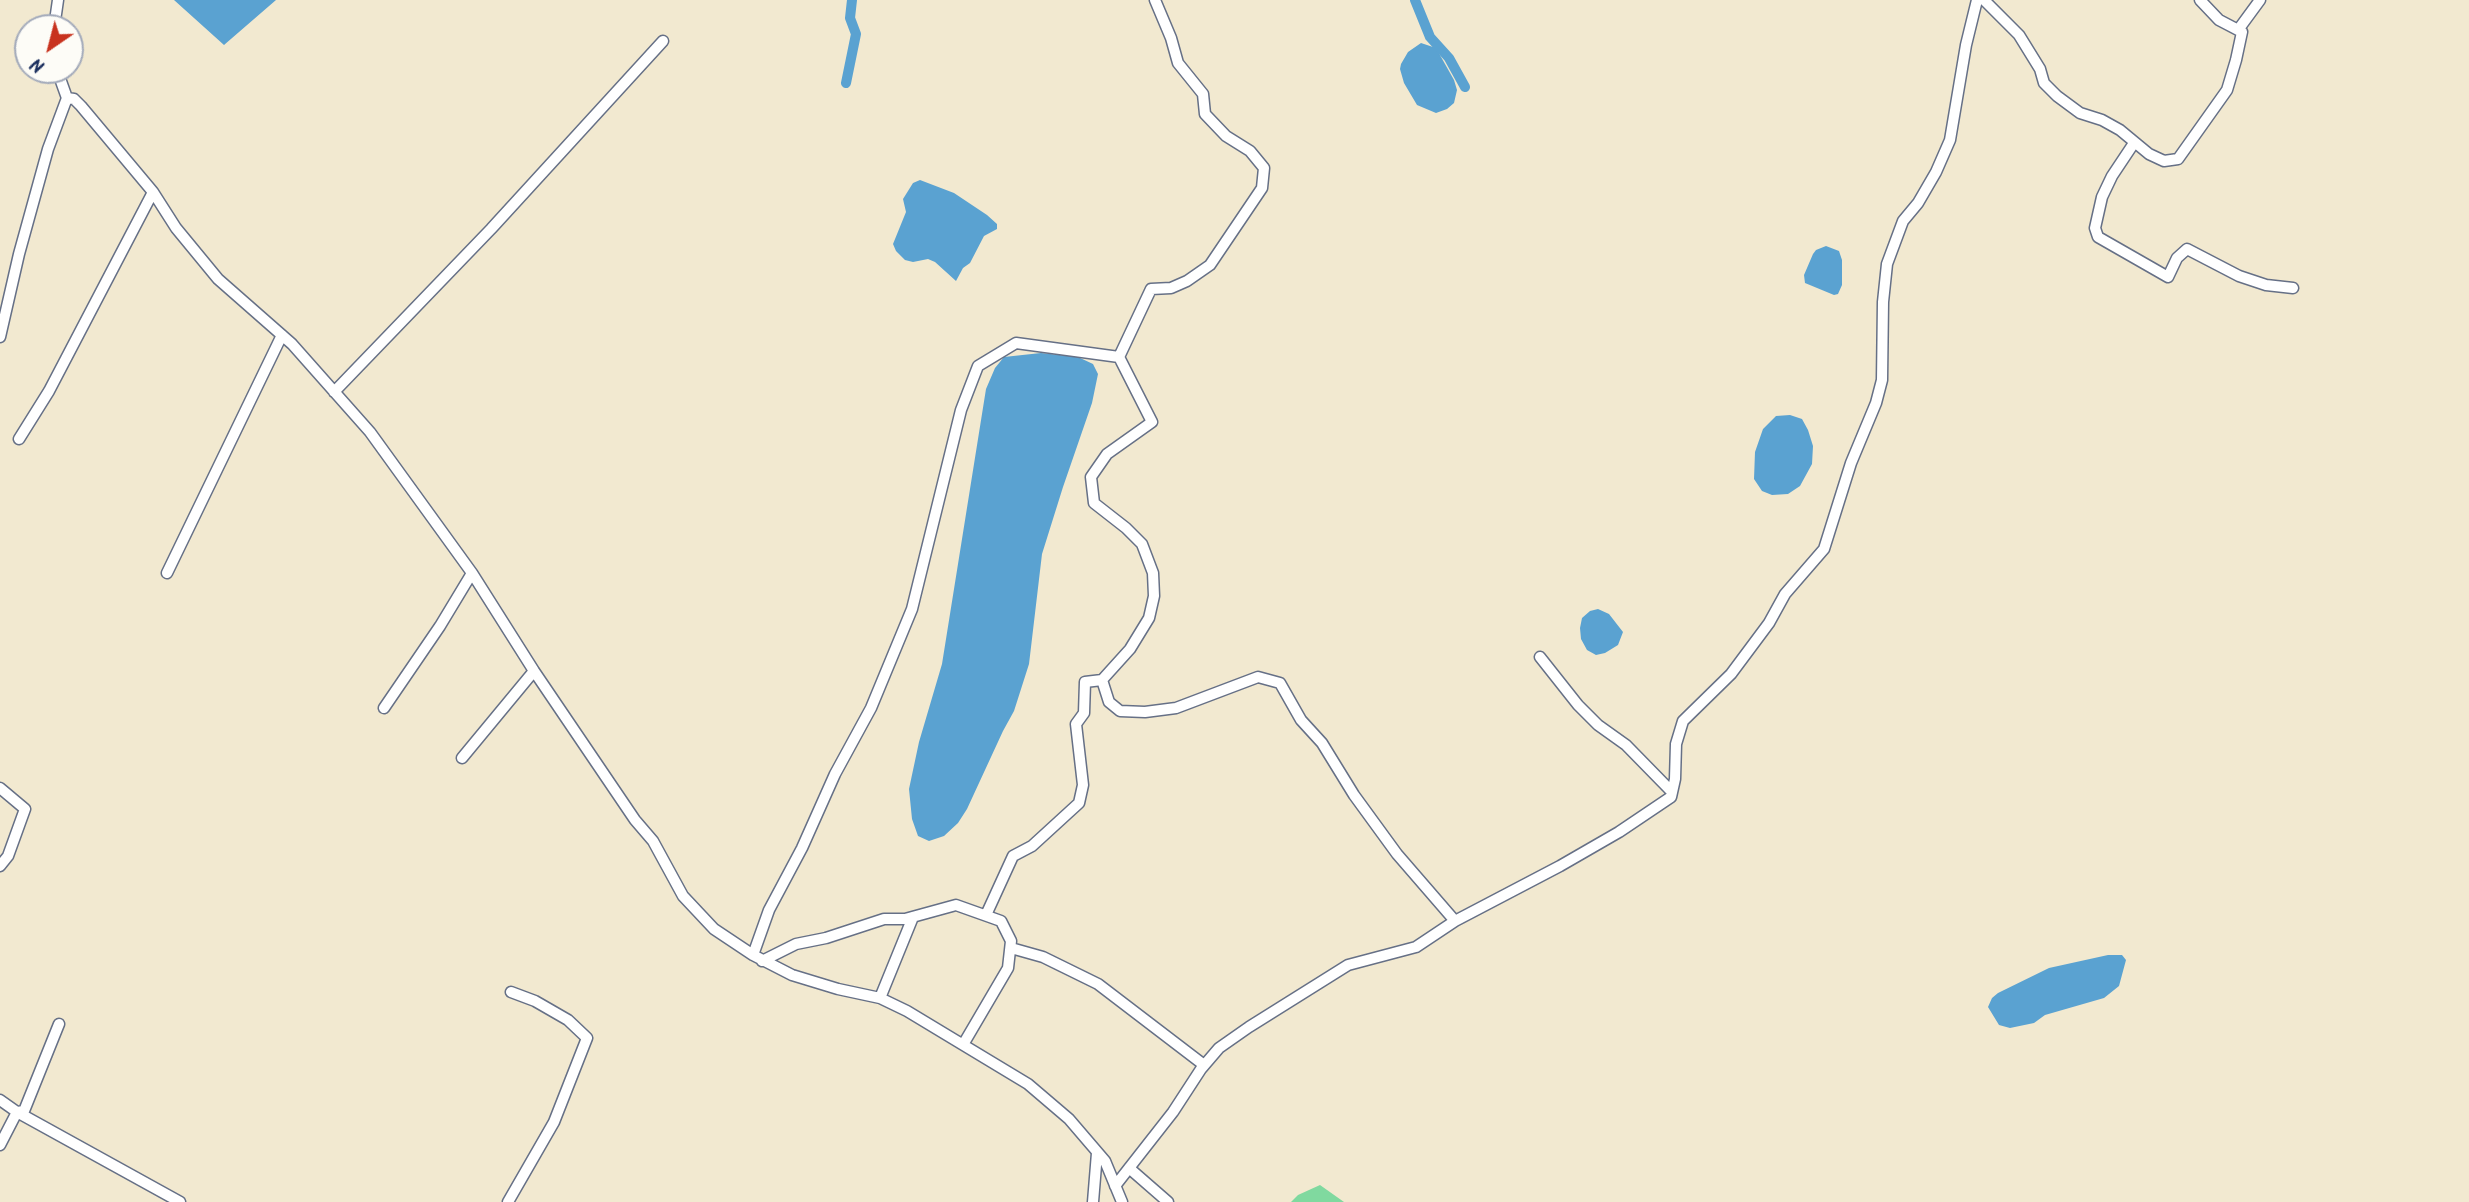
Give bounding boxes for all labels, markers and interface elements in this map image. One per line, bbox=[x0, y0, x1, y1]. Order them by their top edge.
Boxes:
north arrow bbox=[14, 14, 84, 84]
text: N bbox=[25, 49, 52, 80]

